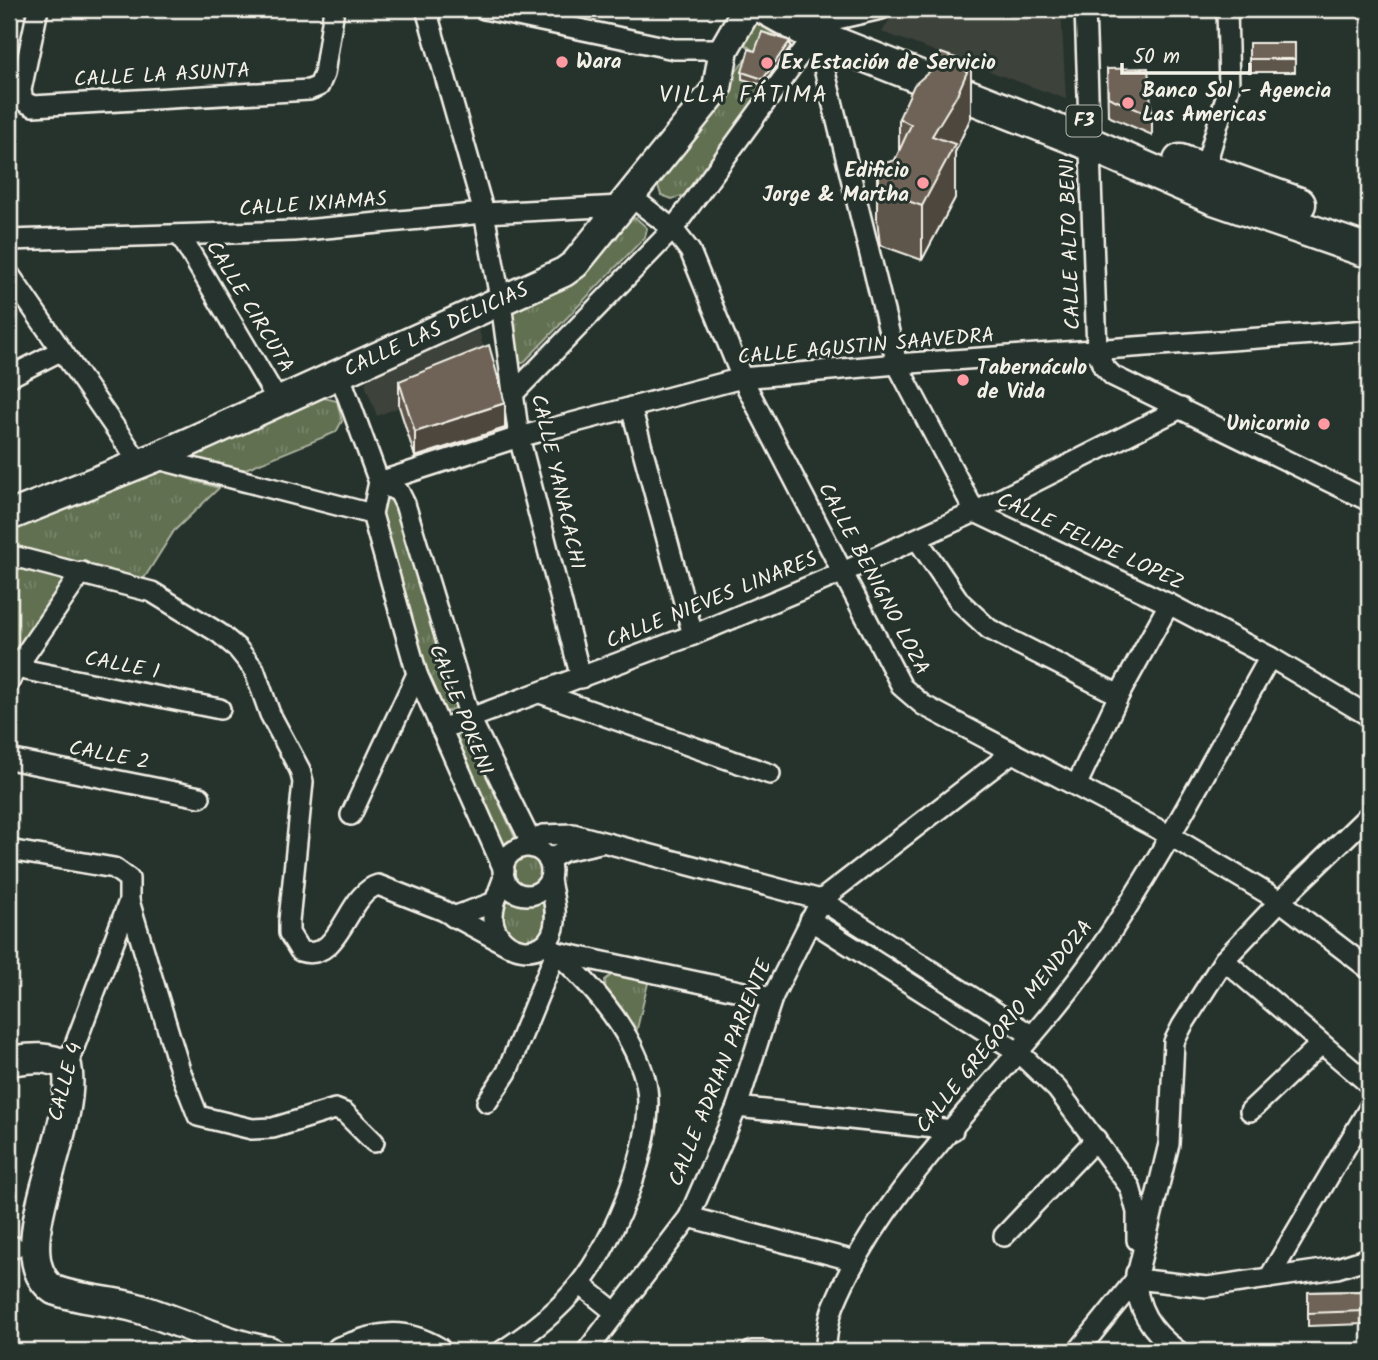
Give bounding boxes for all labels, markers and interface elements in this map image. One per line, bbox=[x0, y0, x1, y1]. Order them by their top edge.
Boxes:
scale bar bbox=[1122, 32, 1250, 76]
text: 50 m bbox=[1133, 41, 1180, 74]
place label: Wara bbox=[576, 46, 622, 79]
place label: Ex Estación de Servicio bbox=[781, 47, 996, 80]
marker: Wara bbox=[554, 54, 570, 70]
street label: CALLE LA ASUNTA bbox=[73, 55, 251, 97]
marker: Ex Estación de Servicio bbox=[759, 55, 775, 71]
place label: Banco Sol - Agencia Las Americas bbox=[1142, 75, 1331, 132]
district label: VILLA FÁTIMA bbox=[659, 78, 829, 114]
marker: Banco Sol - Agencia Las Americas bbox=[1120, 95, 1136, 111]
road number: F3 bbox=[1066, 105, 1102, 136]
place label: Edificio Jorge & Martha bbox=[762, 155, 909, 212]
street label: CALLE ALTO BENI bbox=[1052, 157, 1090, 331]
marker: Edificio Jorge & Martha bbox=[915, 175, 931, 191]
street label: CALLE IXIAMAS bbox=[238, 183, 388, 227]
street label: CALLE CIRCUTA bbox=[196, 234, 302, 380]
street label: CALLE LAS DELICIAS bbox=[338, 274, 534, 386]
street label: CALLE AGUSTIN SAAVEDRA bbox=[736, 319, 996, 375]
place label: Tabernáculo de Vida bbox=[977, 352, 1087, 409]
marker: Tabernáculo de Vida bbox=[955, 372, 971, 388]
street label: CALLE YANACACHI bbox=[521, 391, 593, 573]
place label: Unicornio bbox=[1226, 408, 1310, 441]
marker: Unicornio bbox=[1316, 416, 1332, 432]
street label: CALLE BENIGNO LOZA bbox=[808, 477, 938, 681]
street label: CALLE FELIPE LOPEZ bbox=[991, 484, 1189, 600]
street label: CALLE NIEVES LINARES bbox=[601, 543, 823, 659]
street label: CALLE POKENI bbox=[419, 640, 501, 780]
street label: CALLE 1 bbox=[82, 643, 162, 689]
street label: CALLE 2 bbox=[66, 732, 152, 780]
street label: CALLE GREGORIO MENDOZA bbox=[908, 913, 1102, 1141]
street label: CALLE ADRIAN PARIENTE bbox=[660, 954, 782, 1192]
street label: CALLE 4 bbox=[40, 1039, 92, 1125]

